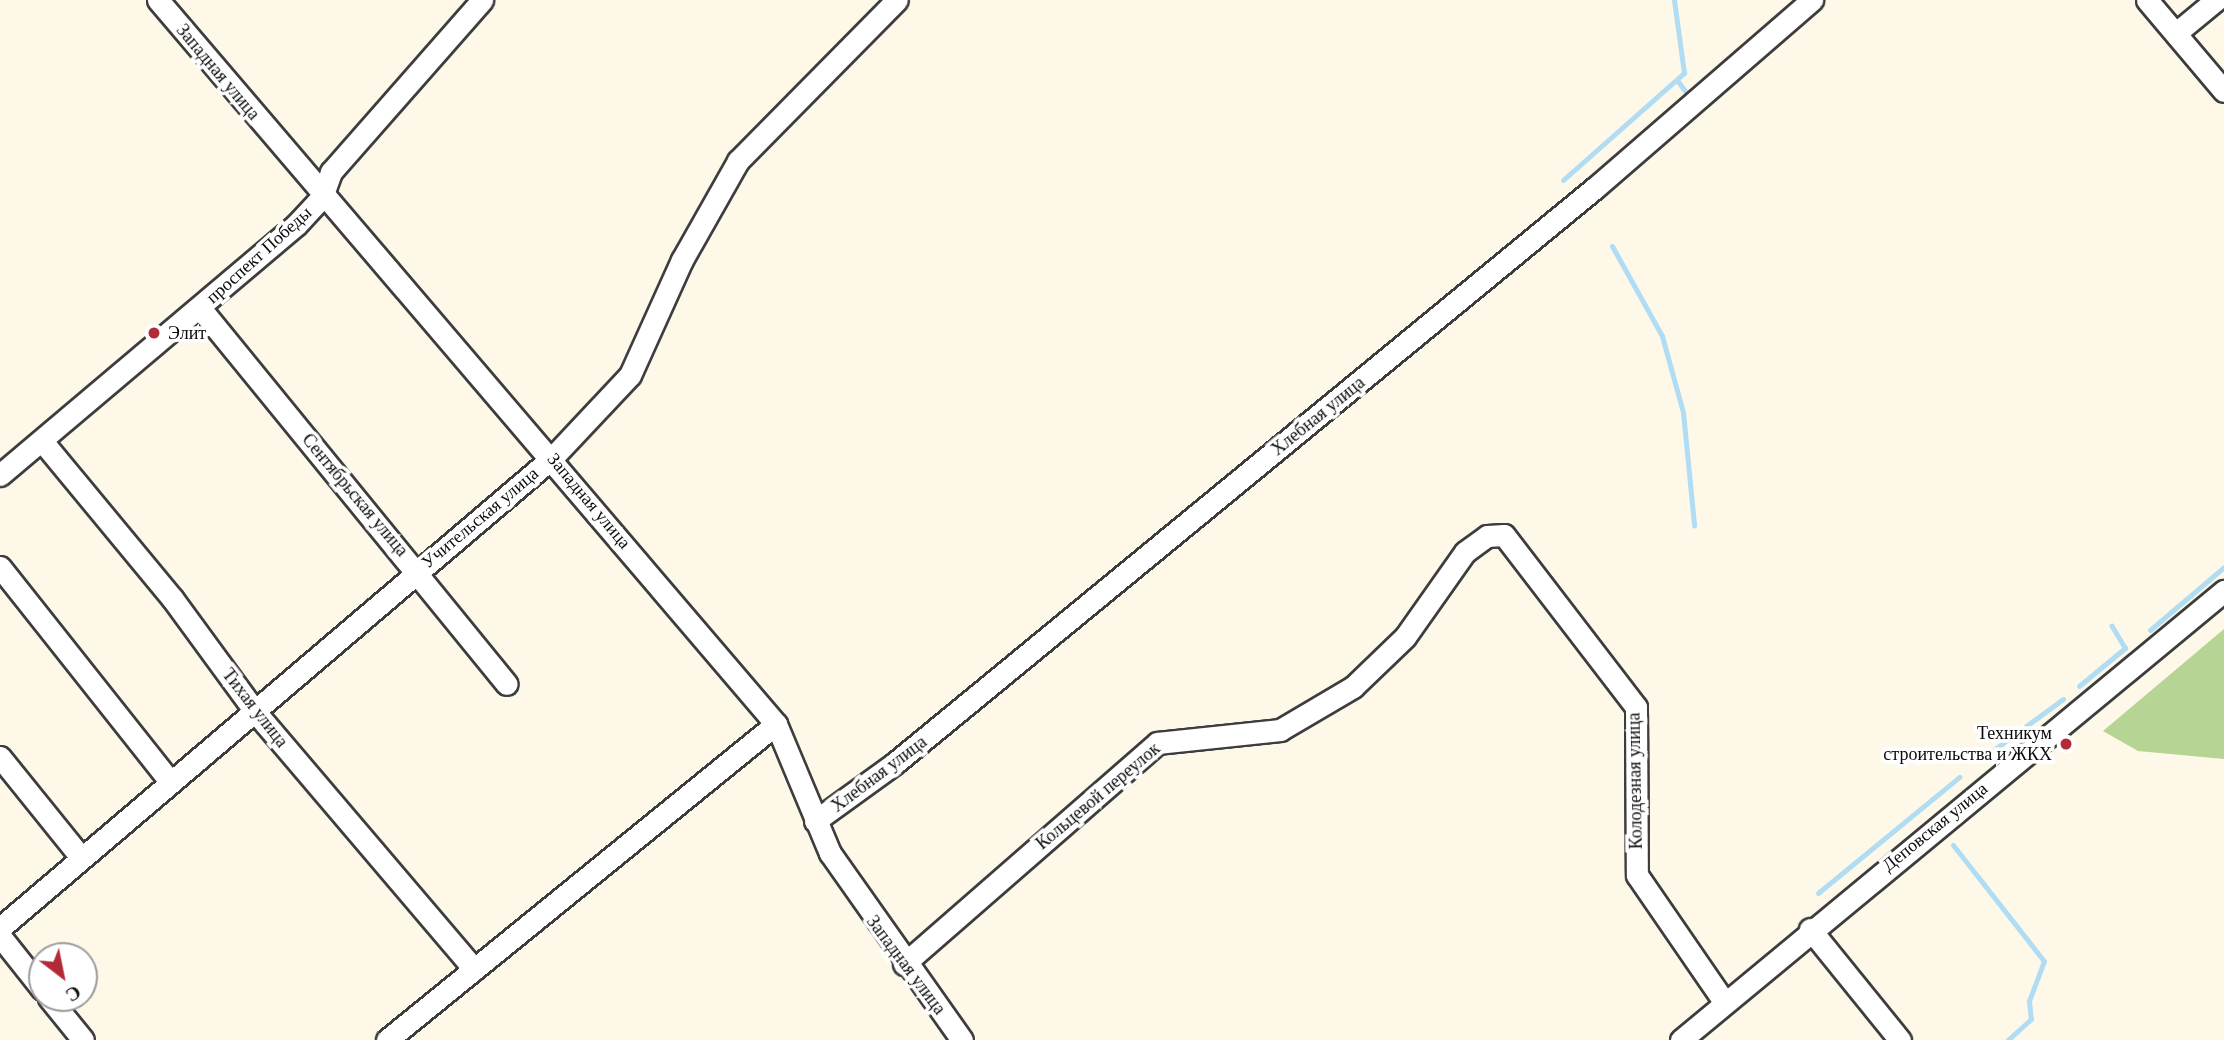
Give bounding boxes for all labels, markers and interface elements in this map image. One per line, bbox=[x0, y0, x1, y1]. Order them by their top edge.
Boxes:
street label: Западная улица bbox=[172, 20, 264, 124]
street label: проспект Победы bbox=[202, 202, 316, 308]
place label: Элит bbox=[168, 322, 206, 344]
marker: Элит bbox=[146, 325, 162, 341]
street label: Хлебная улица bbox=[1267, 372, 1369, 460]
street label: Сентябрьская улица bbox=[297, 429, 413, 561]
street label: Западная улица bbox=[543, 449, 635, 553]
street label: Учительская улица bbox=[417, 463, 543, 573]
street label: Тихая улица bbox=[218, 664, 292, 752]
street label: Колодезная улица bbox=[1623, 712, 1647, 850]
place label: Техникум строительства и ЖКХ bbox=[1883, 723, 2052, 766]
street label: Хлебная улица bbox=[827, 731, 931, 817]
marker: Техникум строительства и ЖКХ bbox=[2058, 736, 2074, 752]
street label: Кольцевой переулок bbox=[1032, 738, 1164, 854]
street label: Деповская улица bbox=[1878, 778, 1992, 876]
street label: Западная улица bbox=[862, 911, 950, 1019]
north arrow bbox=[28, 942, 98, 1012]
text: С bbox=[62, 981, 85, 1006]

